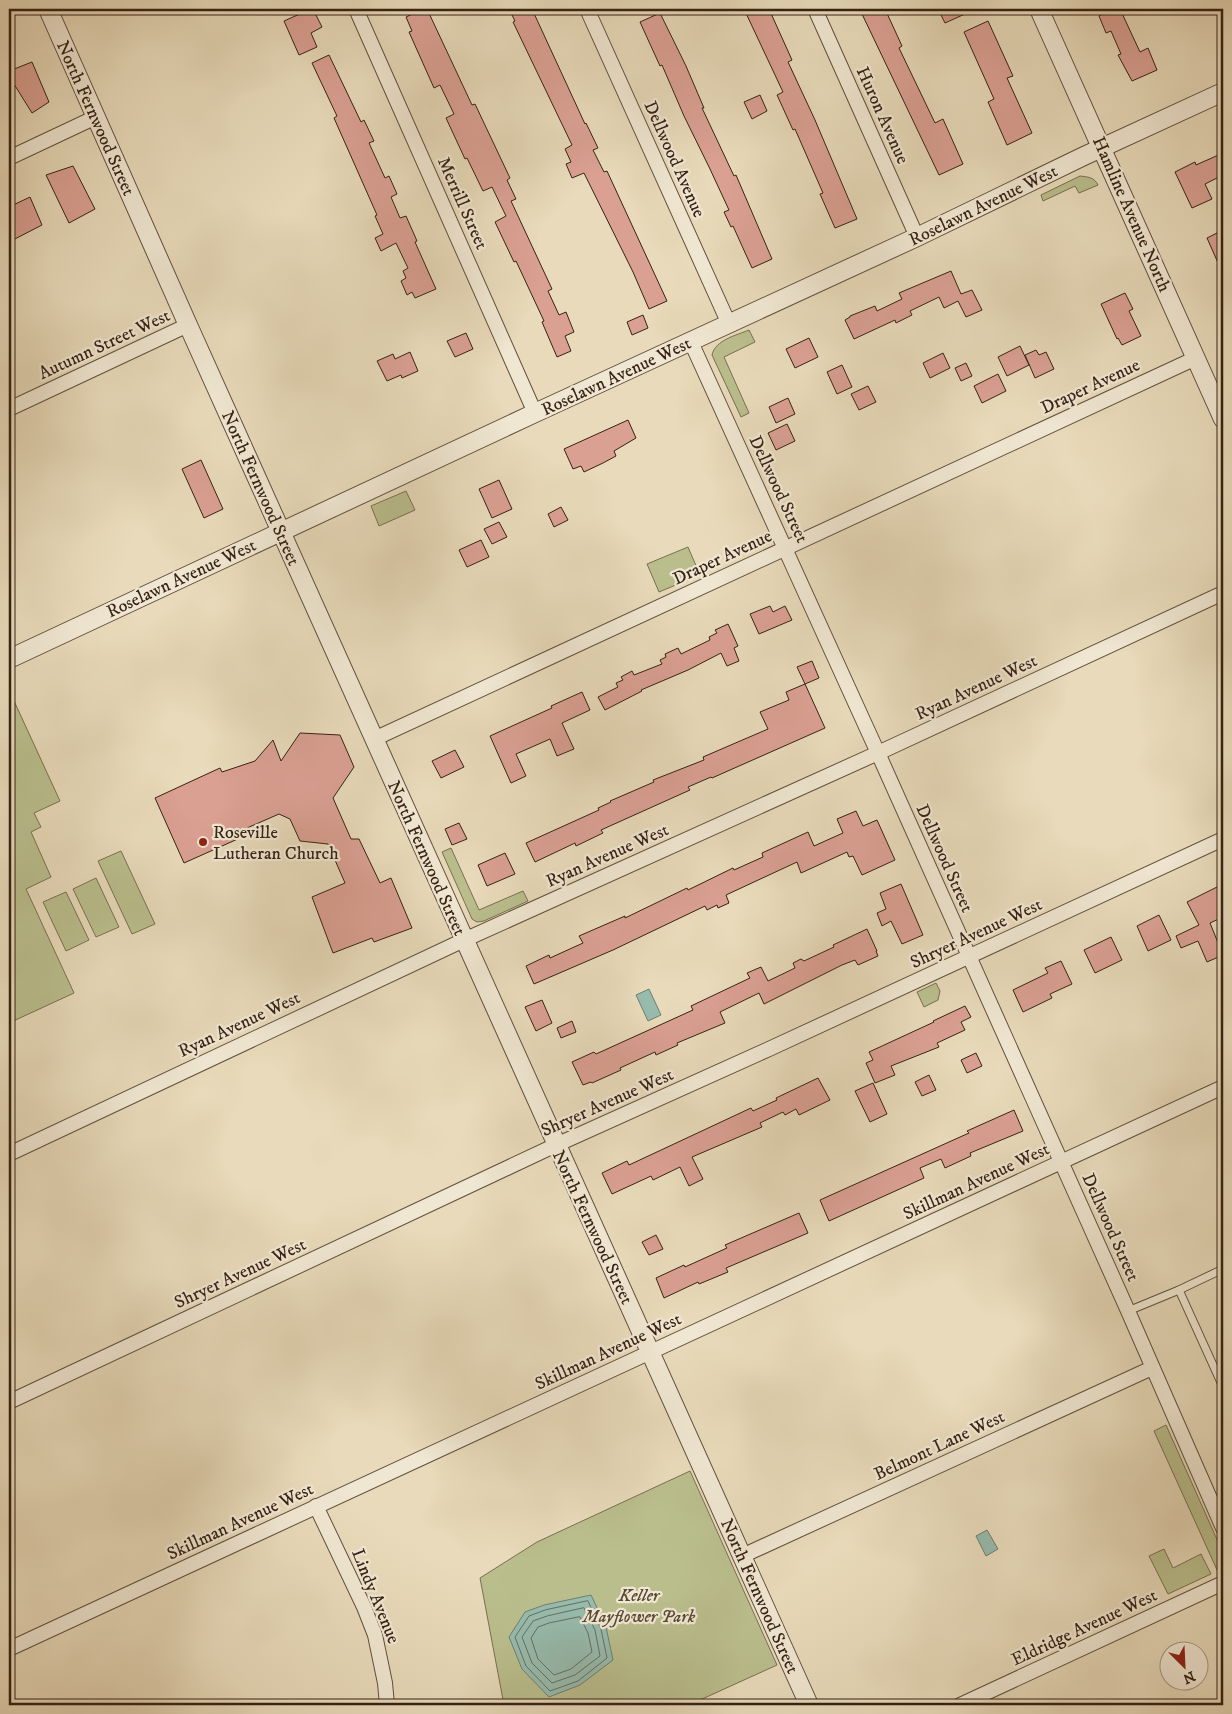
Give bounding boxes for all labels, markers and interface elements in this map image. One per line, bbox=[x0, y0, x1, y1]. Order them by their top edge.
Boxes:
street label: North Fernwood Street bbox=[51, 37, 139, 200]
street label: Huron Avenue bbox=[851, 63, 913, 167]
street label: Dellwood Avenue bbox=[639, 98, 710, 221]
street label: Hamline Avenue North bbox=[1087, 133, 1175, 296]
street label: Merrill Street bbox=[432, 154, 492, 253]
street label: Roselawn Avenue West bbox=[906, 160, 1061, 251]
street label: Autumn Street West bbox=[35, 305, 174, 385]
street label: Roselawn Avenue West bbox=[538, 333, 695, 421]
street label: Draper Avenue bbox=[1037, 354, 1143, 419]
street label: North Fernwood Street bbox=[216, 407, 304, 570]
street label: Dellwood Street bbox=[744, 432, 813, 547]
street label: Draper Avenue bbox=[669, 525, 775, 590]
street label: Roselawn Avenue West bbox=[103, 535, 260, 623]
street label: Ryan Avenue West bbox=[912, 650, 1041, 726]
street label: North Fernwood Street bbox=[382, 777, 470, 940]
street label: Dellwood Street bbox=[910, 801, 978, 916]
street label: Ryan Avenue West bbox=[543, 819, 672, 893]
place label: Roseville Lutheran Church bbox=[213, 822, 339, 865]
marker: Roseville Lutheran Church bbox=[197, 836, 209, 848]
street label: Shryer Avenue West bbox=[907, 894, 1046, 974]
street label: Ryan Avenue West bbox=[175, 987, 304, 1063]
street label: Shryer Avenue West bbox=[538, 1064, 677, 1142]
street label: Skillman Avenue West bbox=[900, 1138, 1053, 1225]
street label: North Fernwood Street bbox=[547, 1147, 638, 1308]
street label: Dellwood Street bbox=[1076, 1170, 1144, 1285]
street label: Shryer Avenue West bbox=[171, 1234, 310, 1314]
street label: Skillman Avenue West bbox=[532, 1308, 685, 1395]
street label: Belmont Lane West bbox=[871, 1406, 1008, 1486]
street label: Skillman Avenue West bbox=[164, 1478, 317, 1565]
street label: North Fernwood Street bbox=[715, 1515, 803, 1678]
street label: Lindy Avenue bbox=[346, 1546, 404, 1647]
street label: Eldridge Avenue West bbox=[1008, 1584, 1161, 1671]
park label: Keller Mayflower Park bbox=[581, 1585, 696, 1628]
north arrow bbox=[1160, 1642, 1210, 1692]
text: N bbox=[1180, 1666, 1198, 1688]

